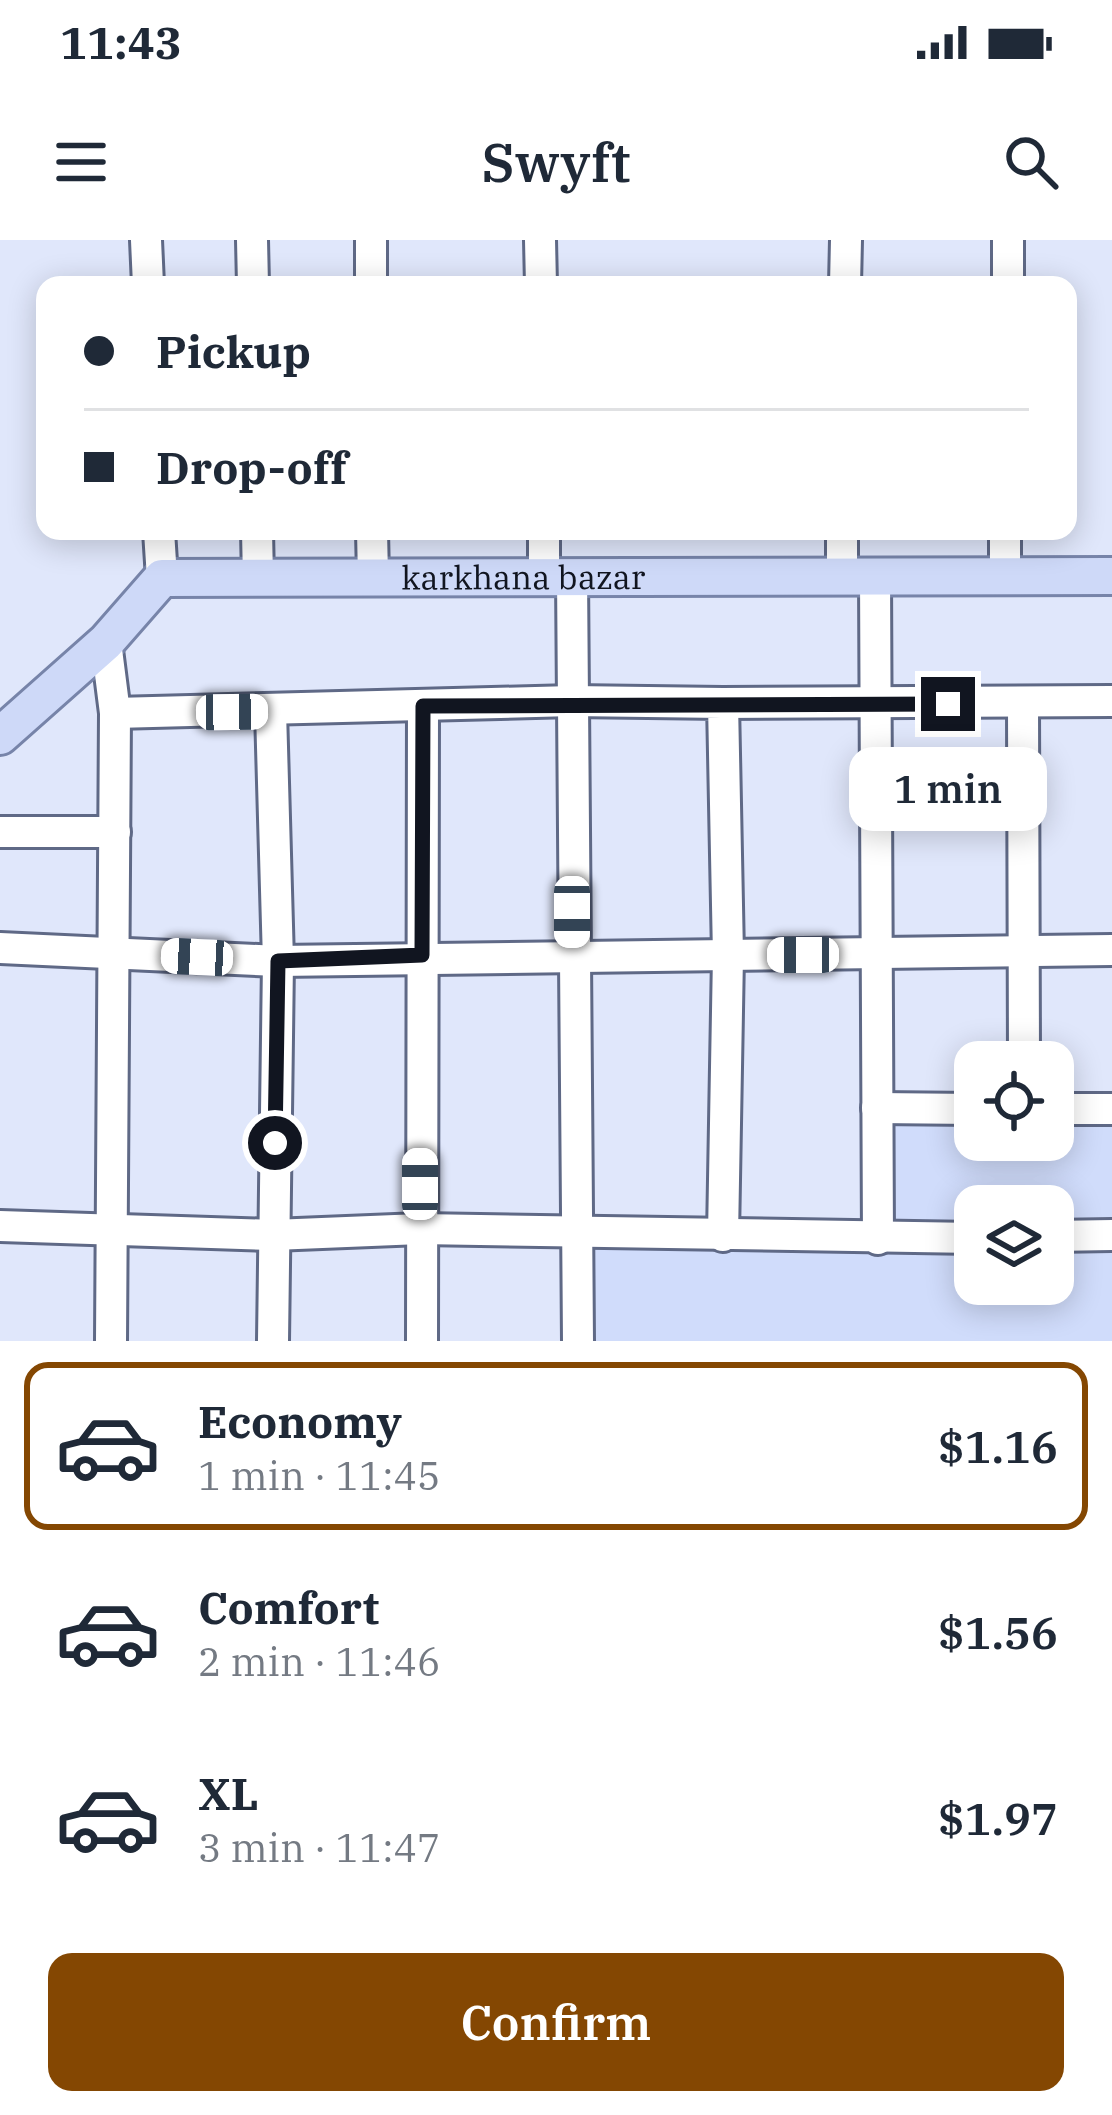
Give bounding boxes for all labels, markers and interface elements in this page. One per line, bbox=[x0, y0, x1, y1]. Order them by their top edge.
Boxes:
text: 11:43 bbox=[60, 13, 182, 71]
text: Swyft bbox=[481, 127, 631, 197]
icon: menu bbox=[48, 129, 114, 195]
icon: search bbox=[998, 129, 1064, 195]
text: Pickup bbox=[156, 322, 311, 380]
text: Drop-off bbox=[156, 438, 347, 496]
street label: karkhana bazar bbox=[401, 555, 646, 598]
route end bbox=[921, 677, 975, 731]
car bbox=[196, 693, 268, 731]
callout: 1 min bbox=[849, 746, 1047, 830]
text: 1 min bbox=[894, 763, 1002, 814]
car bbox=[554, 876, 590, 948]
car bbox=[160, 937, 234, 977]
car bbox=[767, 937, 839, 973]
map controls bbox=[954, 1041, 1074, 1305]
button: locate bbox=[954, 1041, 1074, 1161]
route start bbox=[248, 1116, 302, 1170]
car bbox=[402, 1148, 438, 1220]
button: layers bbox=[954, 1185, 1074, 1305]
icon: car bbox=[54, 1392, 162, 1500]
text: Economy bbox=[198, 1392, 402, 1450]
text: $1.16 bbox=[938, 1417, 1058, 1475]
text: 1 min · 11:45 bbox=[198, 1450, 440, 1501]
icon: car bbox=[54, 1578, 162, 1686]
text: Comfort bbox=[198, 1578, 379, 1636]
text: $1.56 bbox=[938, 1603, 1058, 1661]
text: 2 min · 11:46 bbox=[198, 1636, 440, 1687]
icon: car bbox=[54, 1764, 162, 1872]
text: XL bbox=[198, 1764, 259, 1822]
text: $1.97 bbox=[938, 1789, 1058, 1847]
text: 3 min · 11:47 bbox=[198, 1822, 440, 1873]
button: Confirm bbox=[48, 1953, 1064, 2091]

